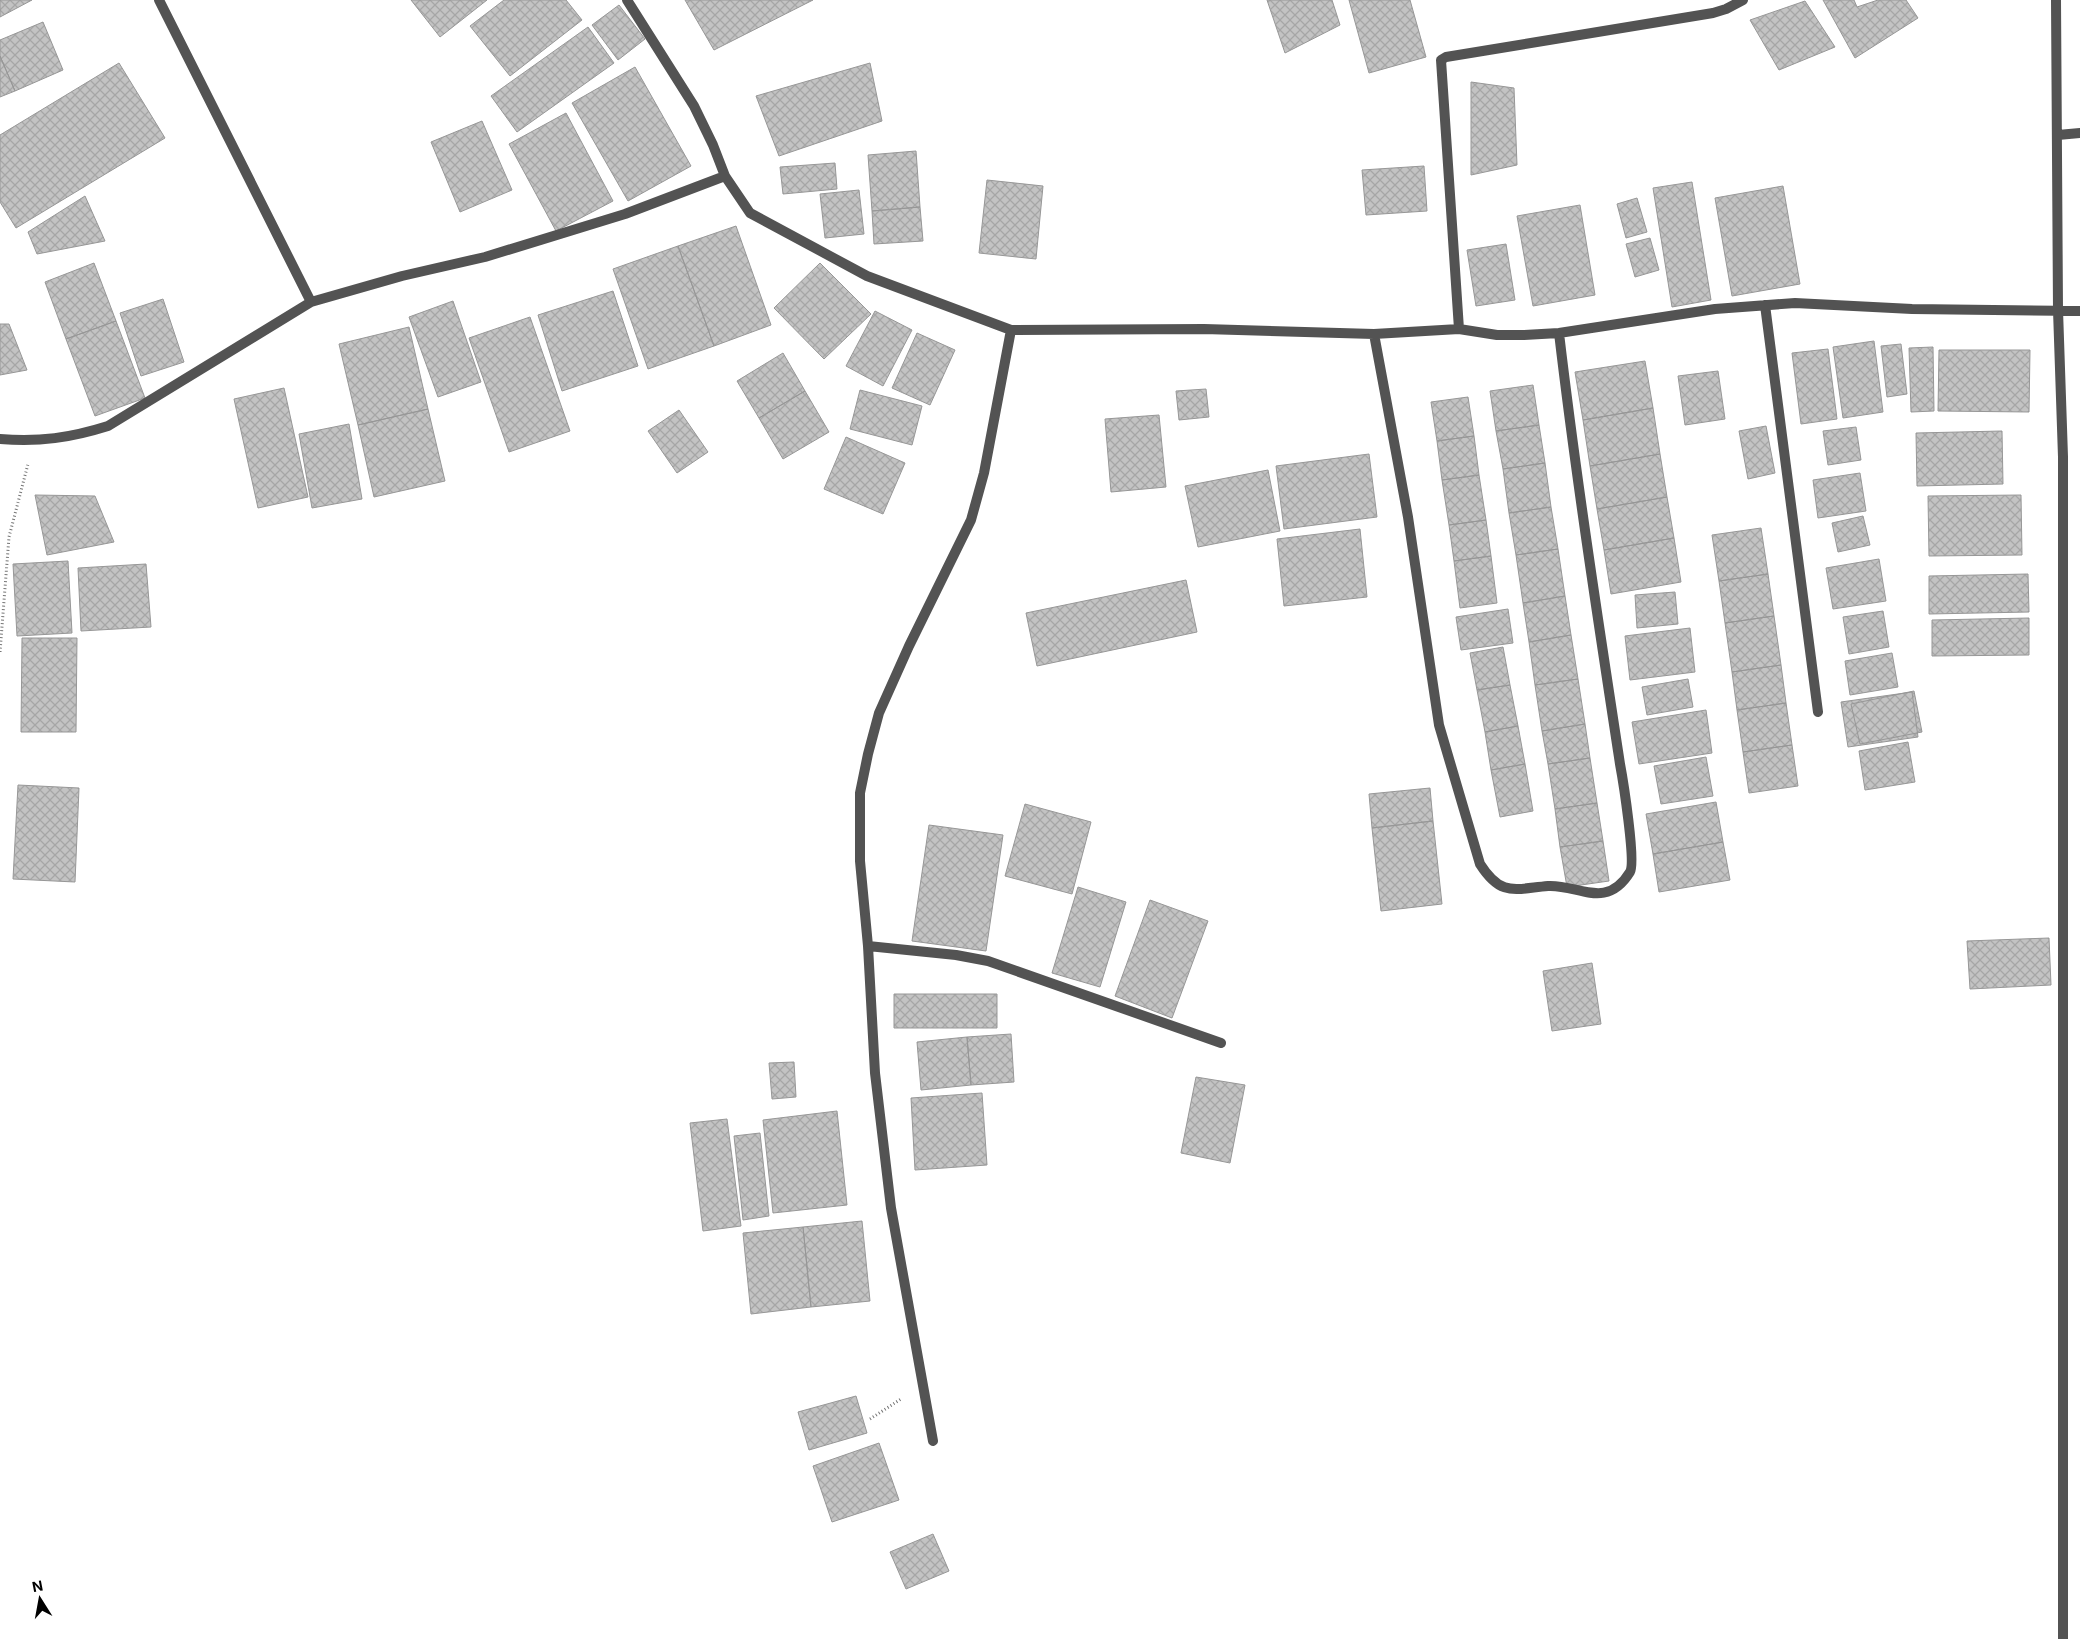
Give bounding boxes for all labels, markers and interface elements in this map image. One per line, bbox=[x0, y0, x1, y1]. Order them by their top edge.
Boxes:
north arrow bbox=[15, 1574, 65, 1624]
text: N bbox=[31, 1576, 44, 1595]

